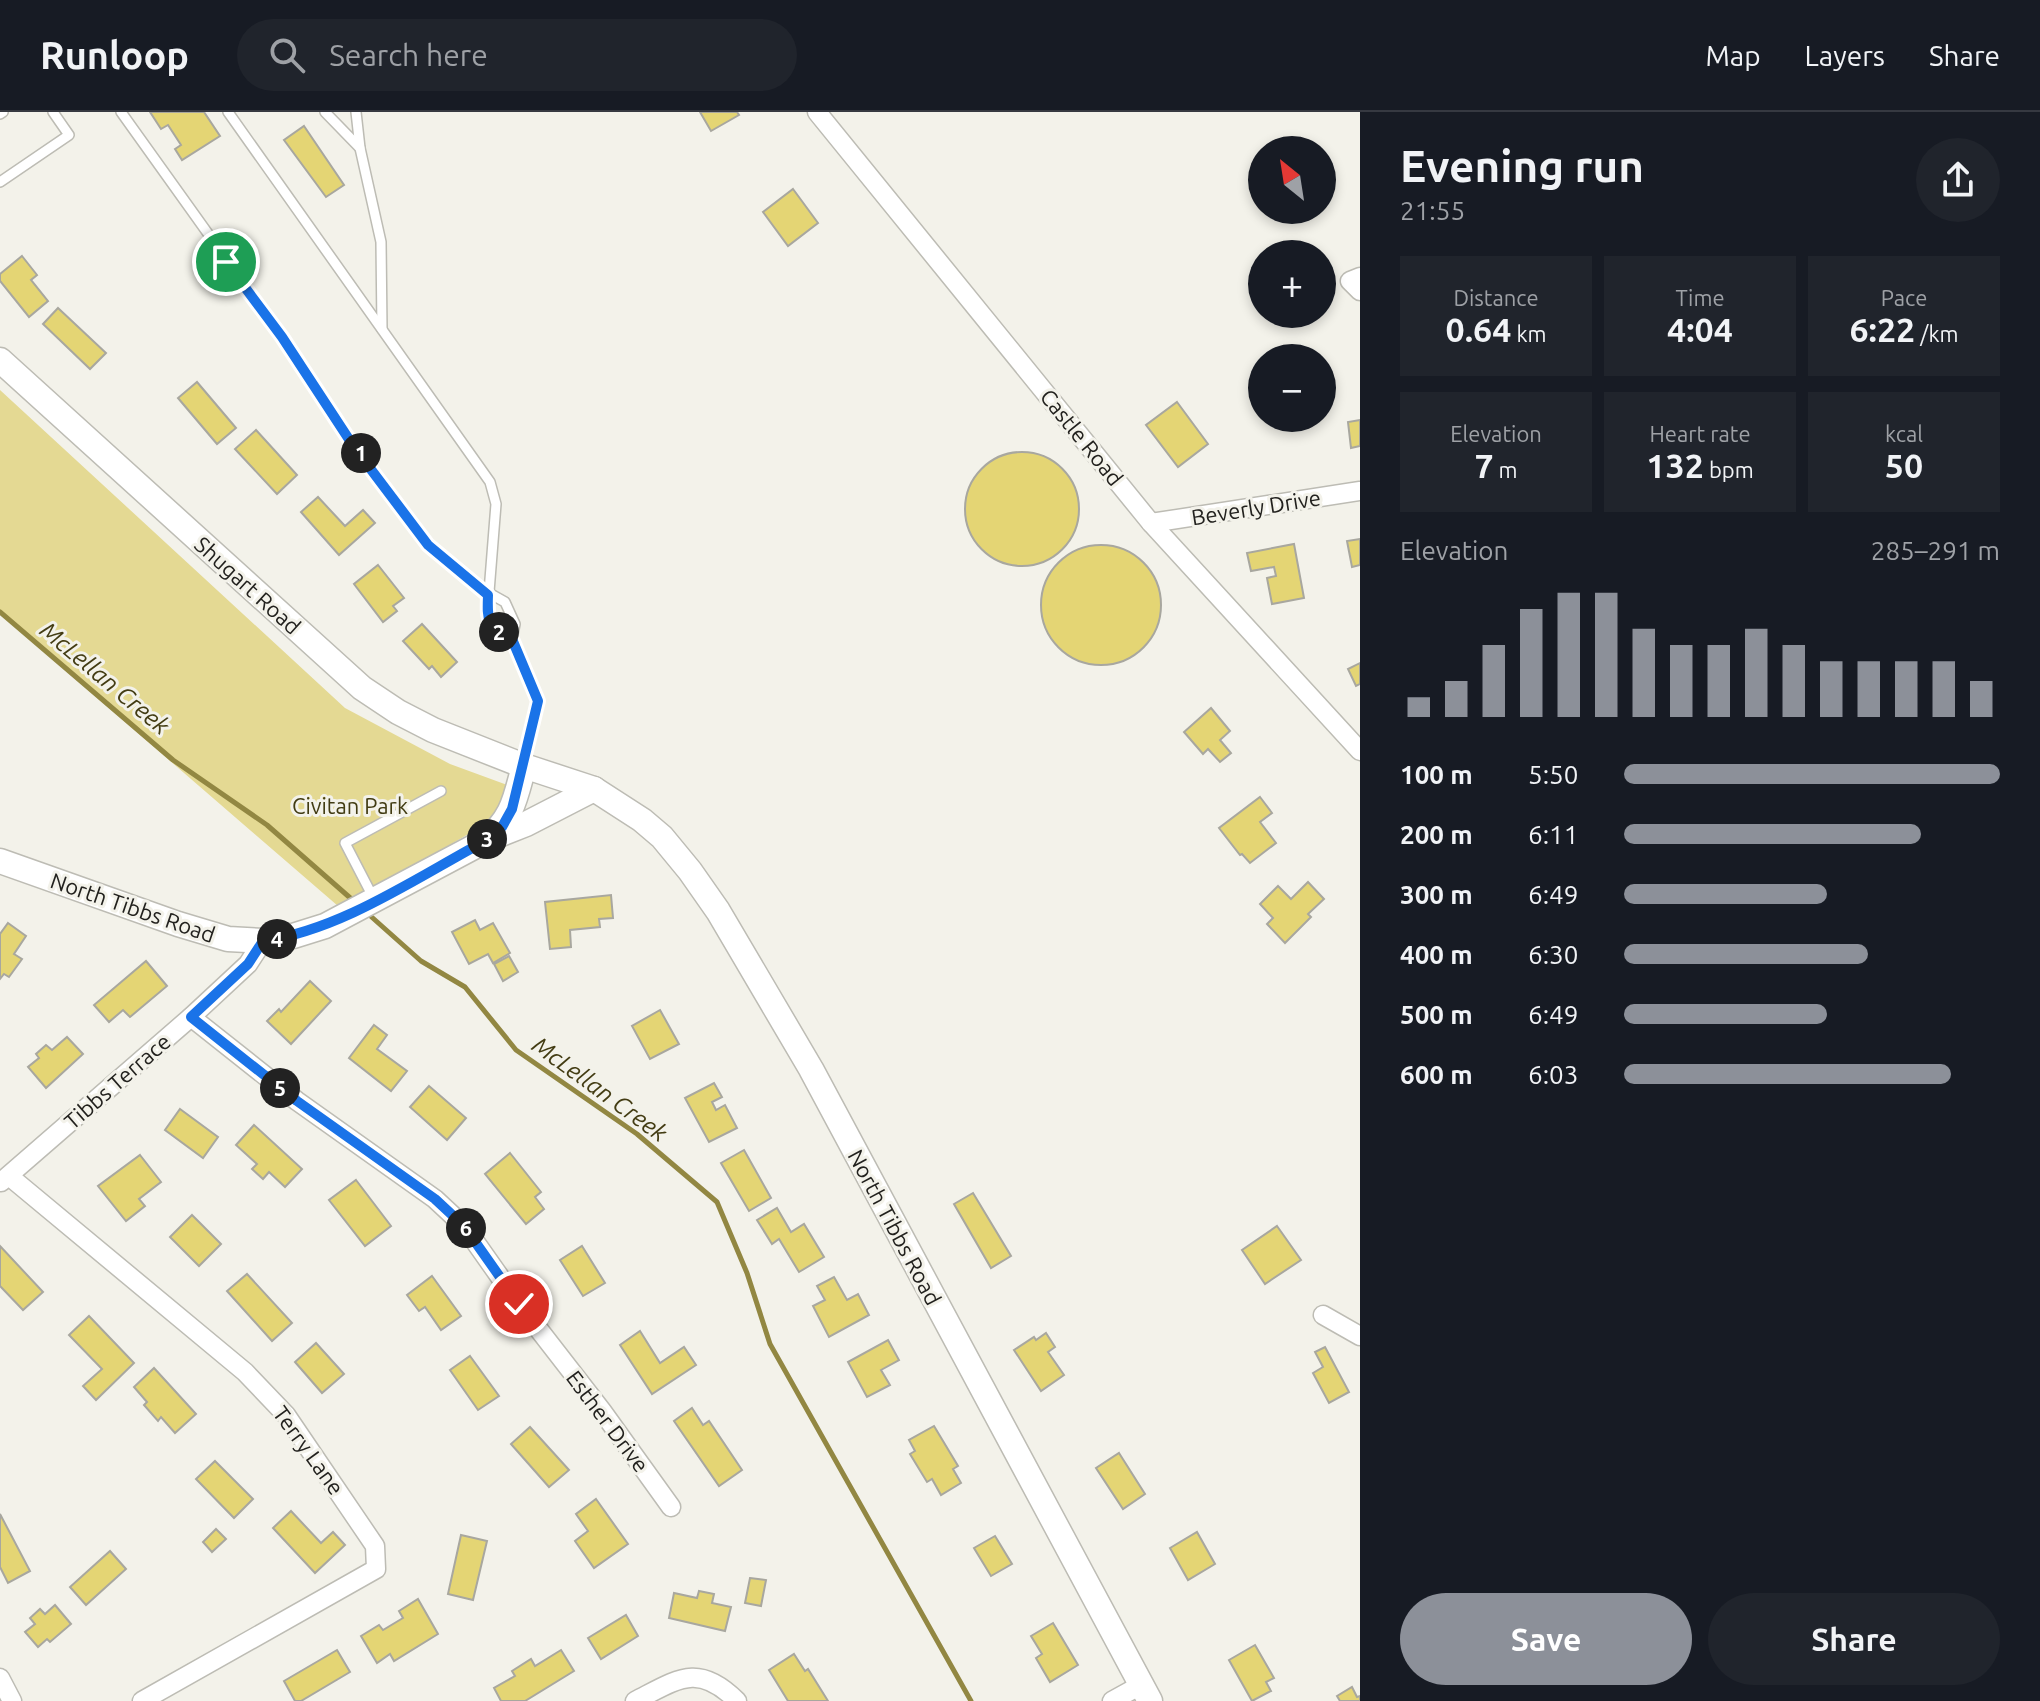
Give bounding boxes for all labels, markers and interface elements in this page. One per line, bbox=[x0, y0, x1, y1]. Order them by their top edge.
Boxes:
search box bbox=[237, 19, 797, 91]
icon: search bbox=[265, 33, 309, 77]
text: Runloop bbox=[40, 34, 189, 76]
text: Search here bbox=[329, 38, 488, 72]
text: Map bbox=[1705, 40, 1761, 71]
text: Layers bbox=[1805, 40, 1885, 71]
text: Share bbox=[1929, 40, 2000, 71]
north arrow bbox=[1248, 136, 1336, 224]
map controls bbox=[1248, 136, 1336, 432]
button: share bbox=[1916, 138, 2000, 222]
text: Evening run bbox=[1400, 141, 1644, 190]
text: 21:55 bbox=[1400, 196, 1465, 225]
pin bbox=[192, 228, 260, 296]
icon: arrive bbox=[204, 240, 248, 284]
button: + bbox=[1248, 240, 1336, 328]
text: Distance bbox=[1453, 285, 1539, 310]
text: Time bbox=[1675, 285, 1725, 310]
text: Pace bbox=[1881, 285, 1927, 310]
text: 0.64 bbox=[1445, 310, 1511, 348]
text: 4:04 bbox=[1667, 310, 1733, 348]
text: 6:22 bbox=[1849, 310, 1915, 348]
text: km bbox=[1511, 321, 1547, 346]
text: /km bbox=[1915, 321, 1959, 346]
button: − bbox=[1248, 344, 1336, 432]
street label: Castle Road bbox=[1036, 384, 1128, 490]
text: Elevation bbox=[1450, 421, 1542, 446]
text: Heart rate bbox=[1649, 421, 1751, 446]
text: kcal bbox=[1885, 421, 1923, 446]
pin: 1 bbox=[341, 433, 381, 473]
text: 1 bbox=[355, 440, 367, 465]
text: 7 bbox=[1474, 446, 1494, 484]
text: 132 bbox=[1646, 446, 1704, 484]
text: 50 bbox=[1885, 446, 1923, 484]
text: m bbox=[1494, 457, 1518, 482]
text: bpm bbox=[1704, 457, 1754, 482]
street label: Beverly Drive bbox=[1190, 484, 1322, 530]
street label: Shugart Road bbox=[190, 531, 306, 639]
text: Elevation bbox=[1400, 536, 1508, 565]
text: 285–291 m bbox=[1871, 536, 2000, 565]
pin: 2 bbox=[479, 612, 519, 652]
water label: McLellan Creek bbox=[35, 616, 176, 740]
text: 2 bbox=[493, 619, 505, 644]
text: 100 m bbox=[1400, 760, 1473, 789]
text: 5:50 bbox=[1528, 760, 1578, 789]
park label: Civitan Park bbox=[292, 793, 408, 818]
pin: 3 bbox=[467, 819, 507, 859]
text: 200 m bbox=[1400, 820, 1473, 849]
text: 6:11 bbox=[1528, 820, 1578, 849]
text: 3 bbox=[481, 826, 493, 851]
street label: North Tibbs Road bbox=[47, 867, 219, 947]
text: 300 m bbox=[1400, 880, 1473, 909]
text: 6:49 bbox=[1528, 880, 1578, 909]
pin: 4 bbox=[257, 919, 297, 959]
text: 4 bbox=[271, 926, 283, 951]
text: 400 m bbox=[1400, 940, 1473, 969]
text: 6:30 bbox=[1528, 940, 1578, 969]
text: 500 m bbox=[1400, 1000, 1473, 1029]
text: 6:49 bbox=[1528, 1000, 1578, 1029]
street label: Tibbs Terrace bbox=[59, 1028, 175, 1134]
water label: McLellan Creek bbox=[527, 1031, 673, 1147]
text: 600 m bbox=[1400, 1060, 1473, 1089]
text: 6:03 bbox=[1528, 1060, 1578, 1089]
pin: 5 bbox=[260, 1068, 300, 1108]
text: 5 bbox=[274, 1075, 286, 1100]
street label: North Tibbs Road bbox=[844, 1145, 946, 1309]
pin: 6 bbox=[446, 1208, 486, 1248]
text: 6 bbox=[460, 1215, 472, 1240]
pin bbox=[485, 1270, 553, 1338]
icon: check bbox=[497, 1282, 541, 1326]
street label: Esther Drive bbox=[562, 1365, 654, 1477]
street label: Terry Lane bbox=[269, 1401, 349, 1499]
button: Save bbox=[1400, 1593, 1692, 1685]
button: Share bbox=[1708, 1593, 2000, 1685]

